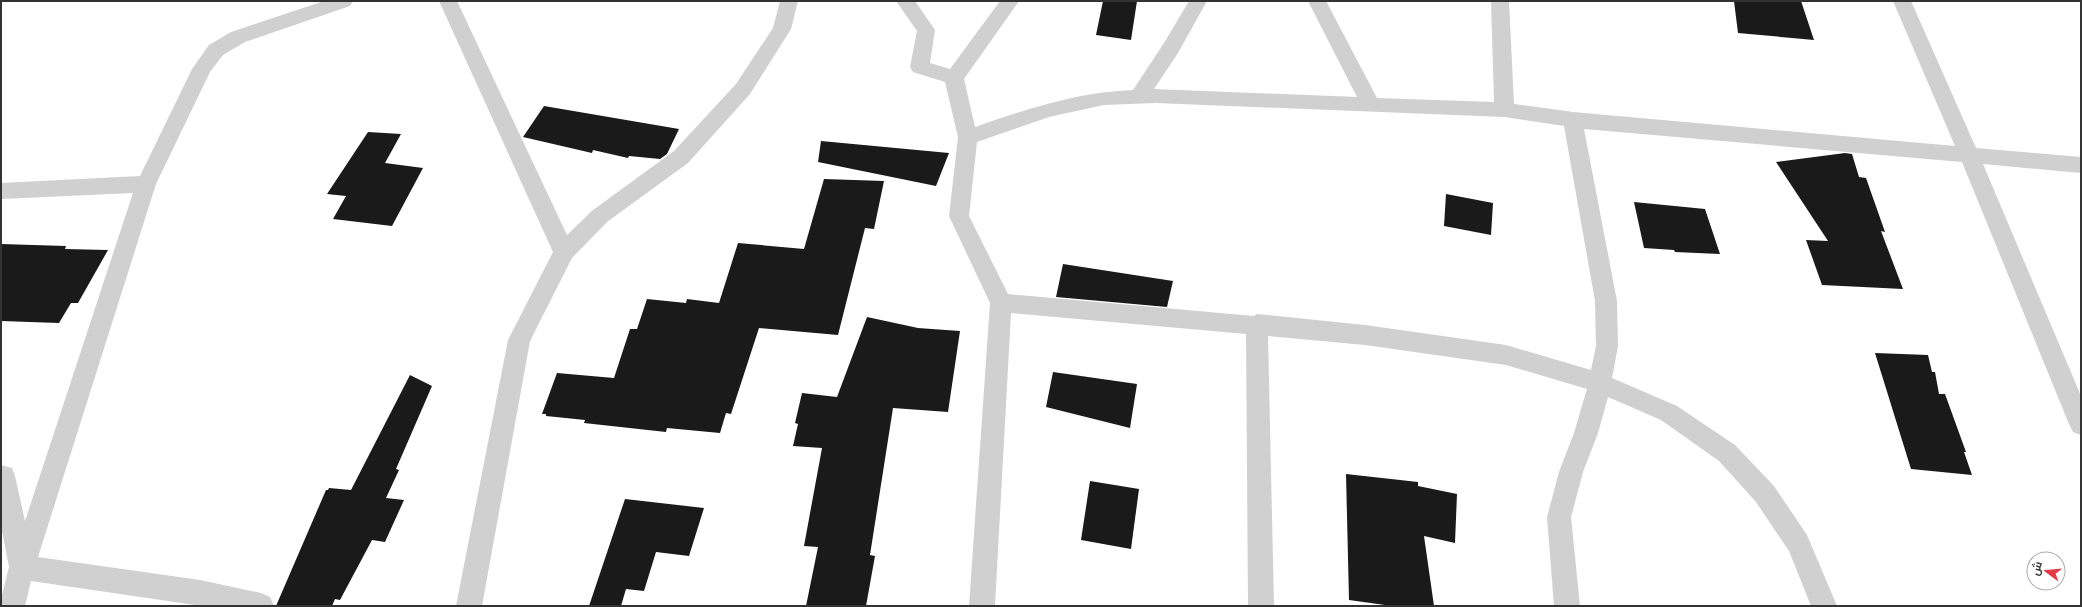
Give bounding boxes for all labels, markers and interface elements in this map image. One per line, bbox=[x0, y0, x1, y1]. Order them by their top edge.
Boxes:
north arrow bbox=[2026, 551, 2066, 591]
text: ش bbox=[2028, 560, 2045, 577]

